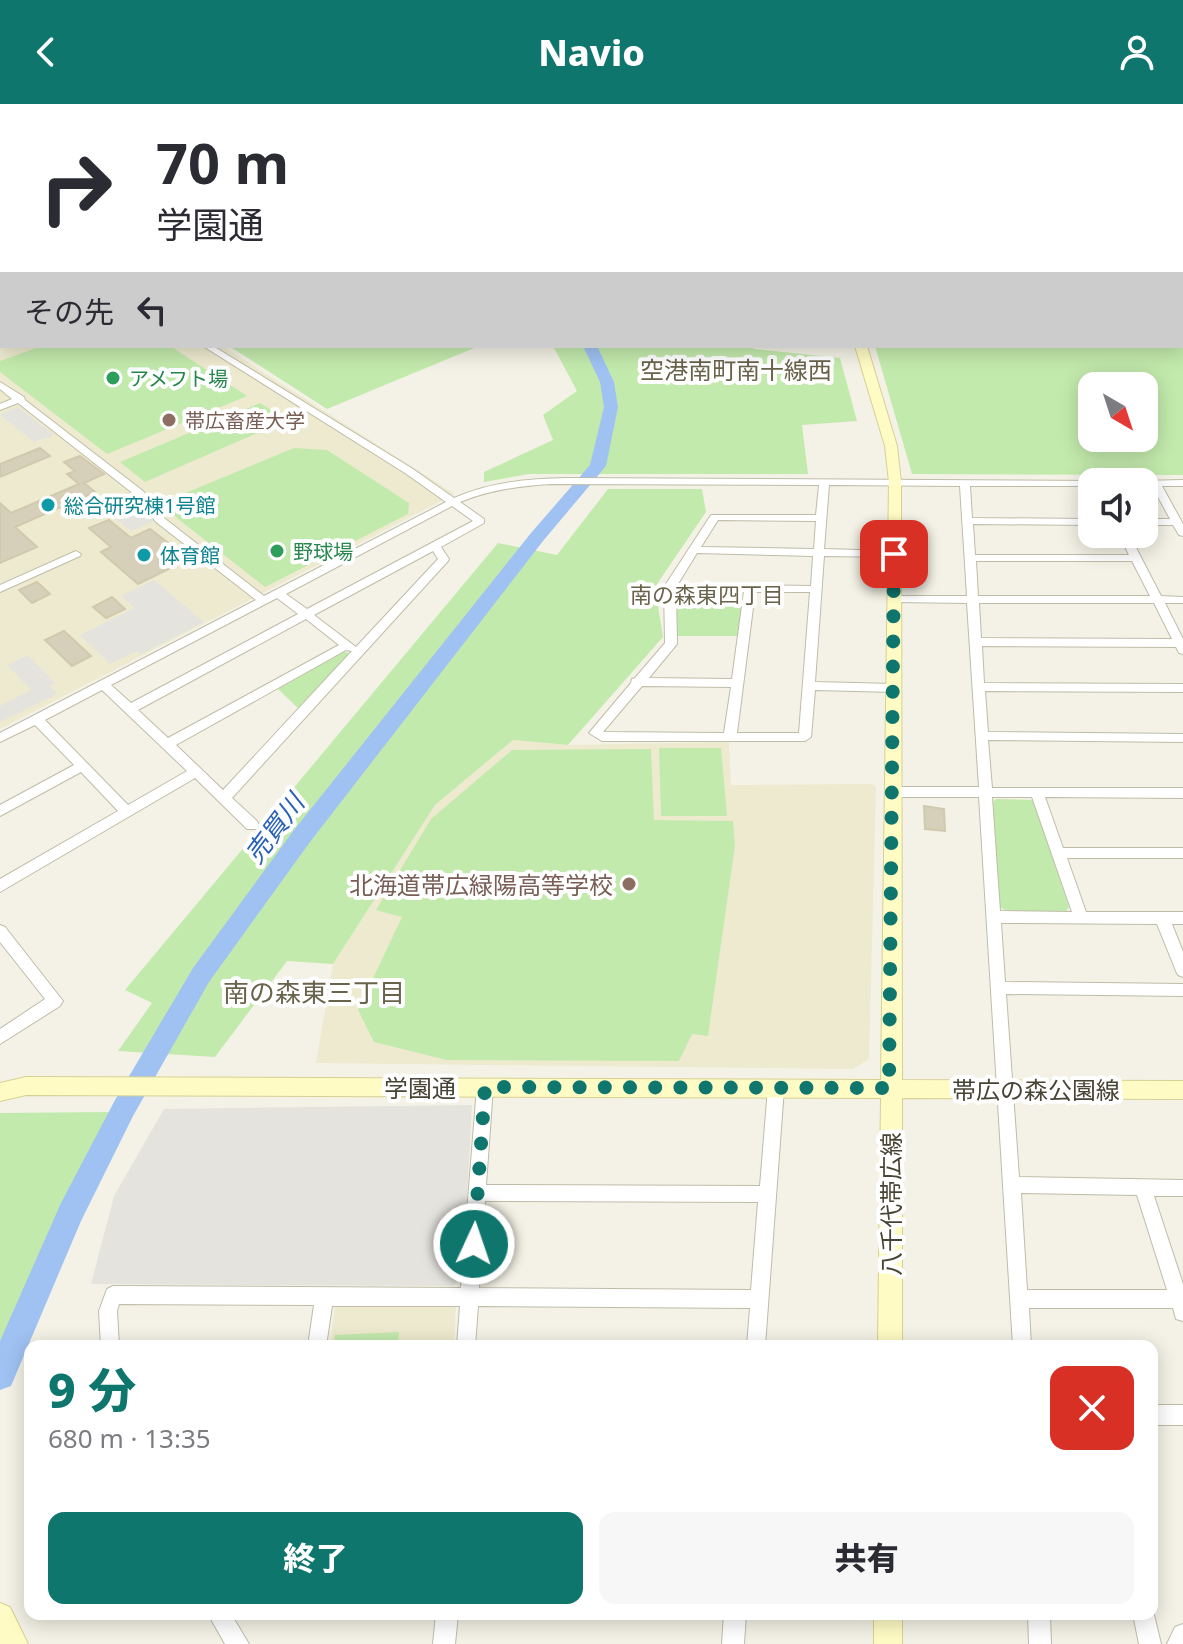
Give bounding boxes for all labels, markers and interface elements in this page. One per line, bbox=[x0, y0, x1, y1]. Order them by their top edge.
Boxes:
text: Navio bbox=[538, 28, 645, 77]
icon: back bbox=[24, 30, 68, 74]
icon: person bbox=[1115, 30, 1159, 74]
text: 70 m bbox=[156, 124, 289, 200]
icon: right bbox=[24, 136, 128, 240]
text: 学園通 bbox=[156, 200, 264, 249]
icon: left bbox=[130, 288, 174, 332]
text: その先 bbox=[24, 291, 114, 332]
district label: 空港南町南十線西 bbox=[640, 353, 832, 386]
place label: アメフト場 bbox=[129, 365, 228, 392]
marker: アメフト場 bbox=[104, 369, 122, 387]
north arrow bbox=[1078, 372, 1158, 452]
map controls bbox=[1078, 372, 1158, 548]
place label: 帯広畜産大学 bbox=[185, 407, 305, 434]
marker: 帯広畜産大学 bbox=[160, 411, 178, 429]
button: sound bbox=[1078, 468, 1158, 548]
place label: 総合研究棟1号館 bbox=[64, 492, 215, 519]
marker: 総合研究棟1号館 bbox=[39, 496, 57, 514]
pin bbox=[860, 520, 928, 588]
icon: arrive bbox=[872, 532, 916, 576]
place label: 野球場 bbox=[293, 538, 353, 565]
place label: 体育館 bbox=[160, 542, 220, 569]
marker: 野球場 bbox=[268, 542, 286, 560]
marker: 体育館 bbox=[135, 546, 153, 564]
district label: 南の森東四丁目 bbox=[630, 579, 784, 609]
water label: 売買川 bbox=[236, 784, 314, 870]
place label: 北海道帯広緑陽高等学校 bbox=[349, 868, 613, 901]
marker: 北海道帯広緑陽高等学校 bbox=[620, 875, 638, 893]
district label: 南の森東三丁目 bbox=[223, 974, 405, 1010]
street label: 学園通 bbox=[384, 1071, 456, 1104]
street label: 帯広の森公園線 bbox=[952, 1073, 1120, 1106]
street label: 八千代帯広線 bbox=[874, 1132, 907, 1276]
position arrow bbox=[432, 1202, 516, 1286]
text: 9 分 bbox=[48, 1357, 136, 1422]
button: close bbox=[1050, 1366, 1134, 1450]
text: 680 m · 13:35 bbox=[48, 1420, 211, 1456]
button: 終了 bbox=[48, 1512, 583, 1604]
button: 共有 bbox=[599, 1512, 1134, 1604]

